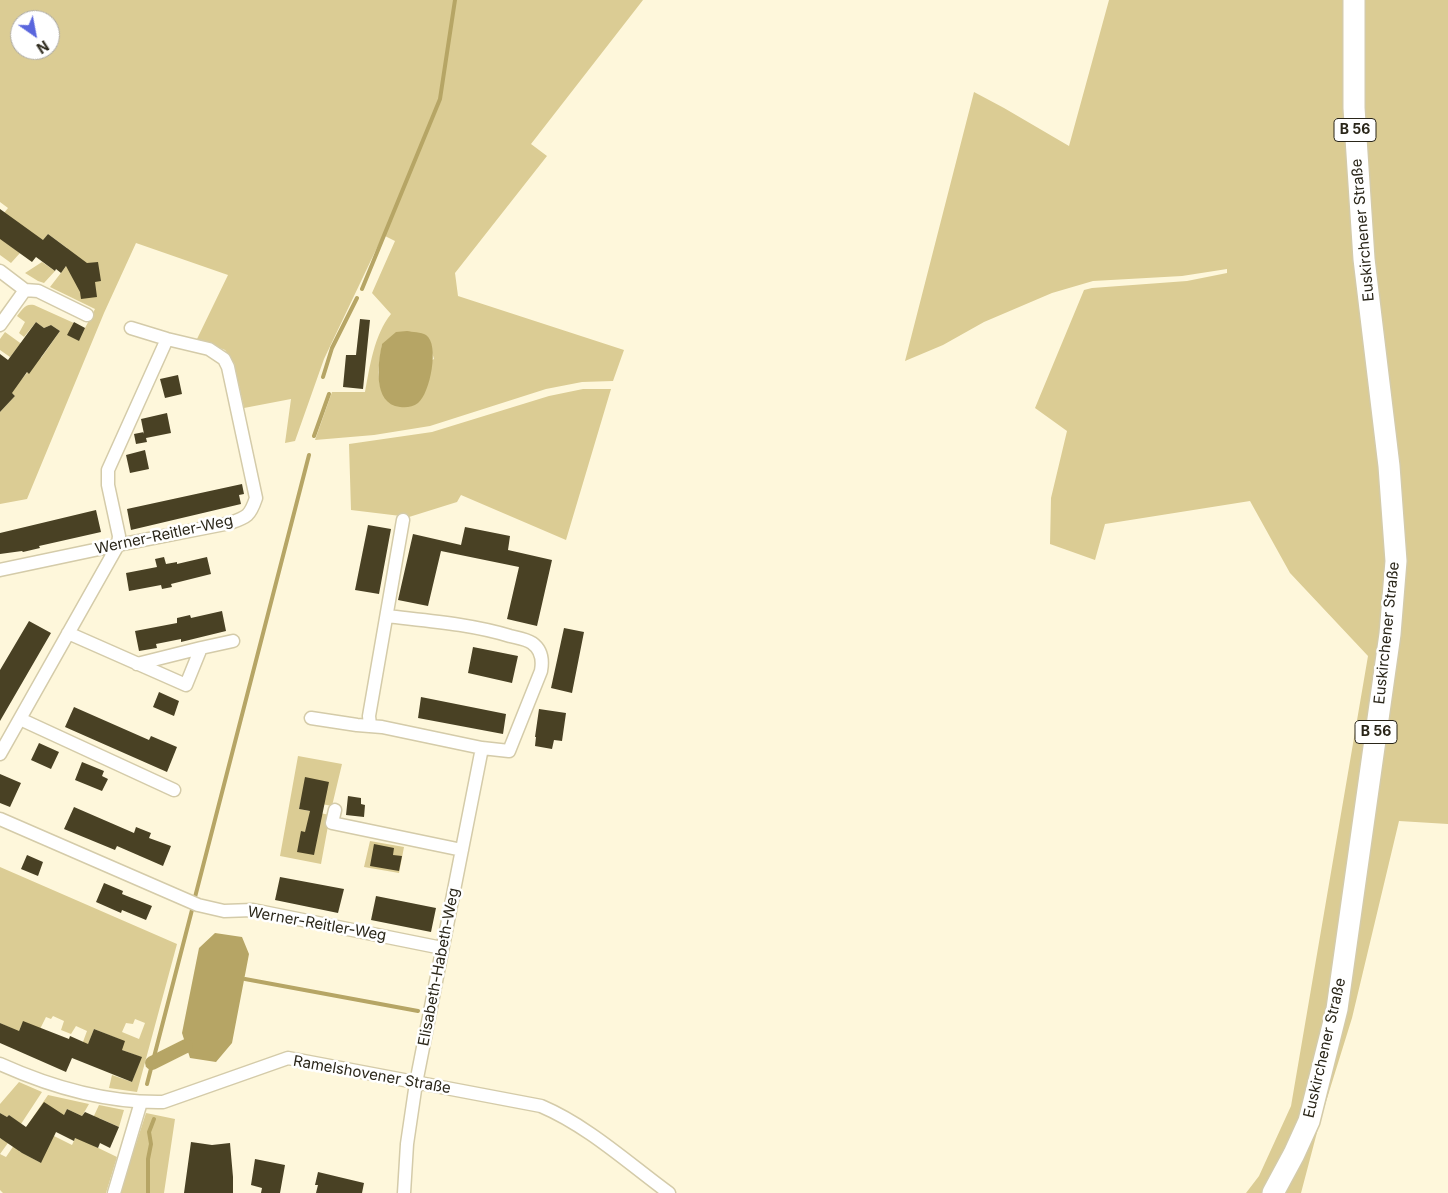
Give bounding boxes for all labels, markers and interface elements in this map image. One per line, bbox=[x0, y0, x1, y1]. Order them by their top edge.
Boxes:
north arrow bbox=[10, 10, 60, 60]
text: N bbox=[34, 37, 52, 57]
road number: B 56 bbox=[1334, 118, 1376, 142]
street label: Euskirchener Straße bbox=[1348, 158, 1378, 302]
street label: Werner-Reitler-Weg bbox=[93, 512, 235, 558]
street label: Euskirchener Straße bbox=[1371, 561, 1403, 705]
road number: B 56 bbox=[1355, 720, 1397, 744]
street label: Elisabeth-Habeth-Weg bbox=[415, 886, 463, 1048]
street label: Werner-Reitler-Weg bbox=[246, 903, 388, 945]
street label: Euskirchener Straße bbox=[1300, 976, 1350, 1120]
street label: Ramelshovener Straße bbox=[292, 1052, 452, 1098]

